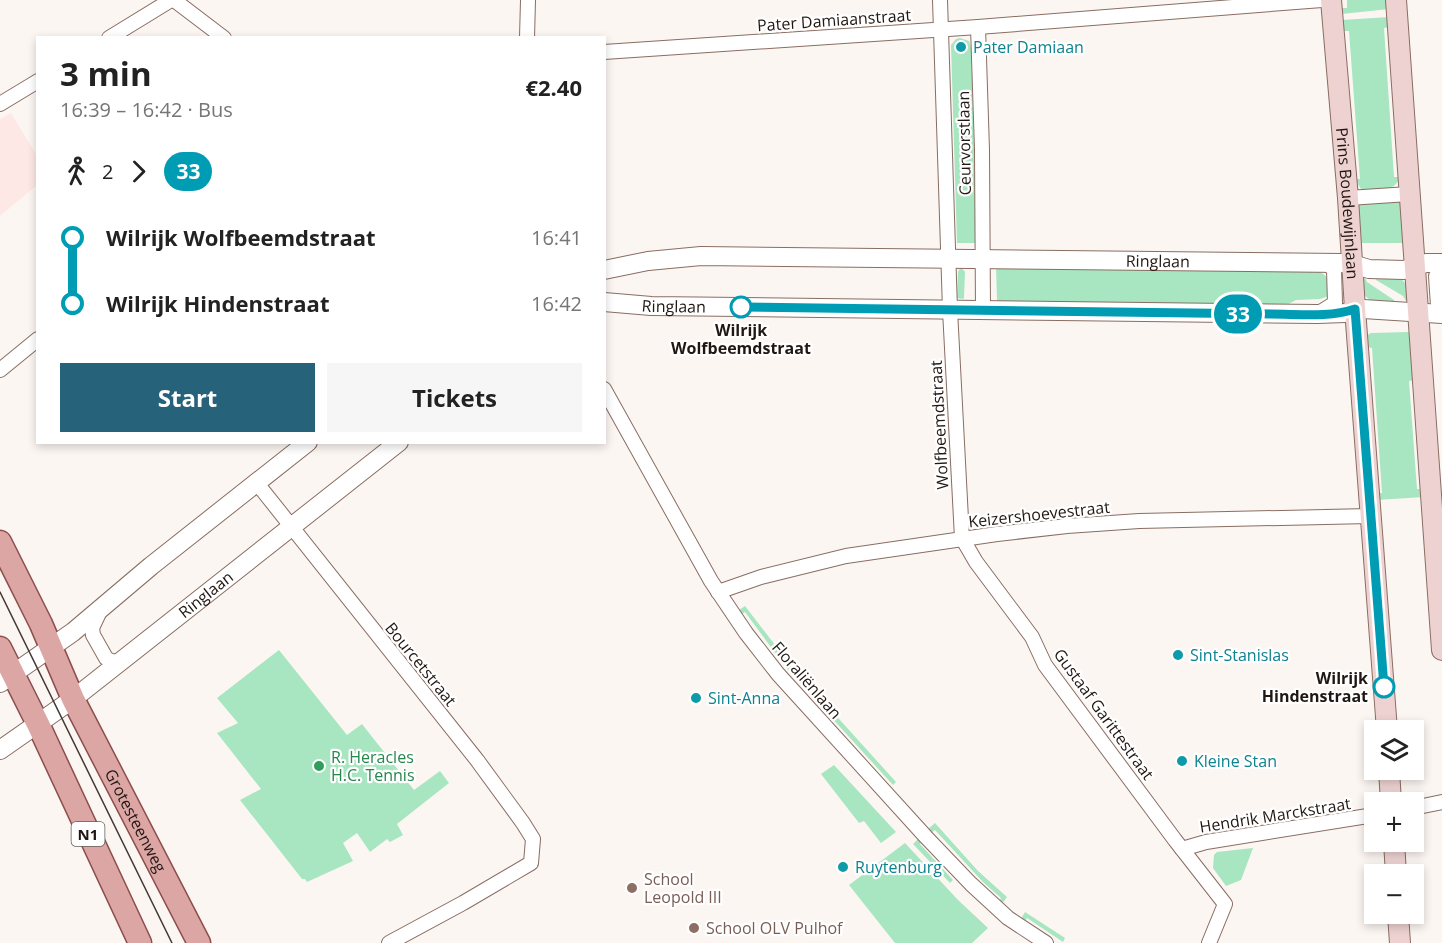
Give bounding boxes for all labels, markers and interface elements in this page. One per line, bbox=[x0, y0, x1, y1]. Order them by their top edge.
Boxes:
street label: Pater Damiaanstraat bbox=[756, 4, 912, 36]
place label: Pater Damiaan bbox=[973, 36, 1084, 58]
marker: Pater Damiaan bbox=[954, 40, 968, 54]
text: 3 min bbox=[60, 51, 152, 96]
text: €2.40 bbox=[525, 72, 582, 102]
street label: Ceurvorstlaan bbox=[952, 91, 976, 195]
text: 16:39 – 16:42 · Bus bbox=[60, 96, 233, 123]
street label: Prins Boudewijnlaan bbox=[1331, 126, 1364, 280]
icon: walk bbox=[60, 155, 93, 188]
icon: forward bbox=[122, 155, 155, 188]
text: 33 bbox=[176, 157, 200, 185]
text: 2 bbox=[102, 158, 113, 185]
text: Wilrijk Wolfbeemdstraat bbox=[106, 222, 376, 252]
text: 16:41 bbox=[531, 224, 582, 251]
street label: Ringlaan bbox=[1126, 250, 1190, 272]
text: Wilrijk Hindenstraat bbox=[106, 288, 329, 318]
text: 16:42 bbox=[531, 290, 582, 317]
street label: Ringlaan bbox=[641, 294, 706, 318]
line badge: 33 bbox=[1211, 294, 1265, 334]
marker: Wilrijk Wolfbeemdstraat bbox=[730, 296, 752, 318]
text: 33 bbox=[1226, 300, 1250, 328]
place label: Wilrijk Wolfbeemdstraat bbox=[671, 319, 811, 359]
street label: Wolfbeemdstraat bbox=[925, 359, 953, 490]
button: Start bbox=[60, 363, 315, 432]
button: Tickets bbox=[327, 363, 582, 432]
street label: Keizershoevestraat bbox=[967, 496, 1111, 532]
street label: Ringlaan bbox=[174, 566, 238, 623]
street label: Bourcetstraat bbox=[380, 617, 462, 711]
street label: Floraliënlaan bbox=[767, 637, 847, 723]
street label: Gustaaf Garittestraat bbox=[1049, 644, 1159, 784]
place label: Sint-Stanislas bbox=[1190, 644, 1289, 666]
marker: Sint-Stanislas bbox=[1171, 648, 1185, 662]
place label: Wilrijk Hindenstraat bbox=[1262, 667, 1368, 707]
marker: Wilrijk Hindenstraat bbox=[1373, 676, 1395, 698]
place label: Sint-Anna bbox=[708, 687, 780, 709]
marker: Sint-Anna bbox=[689, 691, 703, 705]
map controls bbox=[1364, 720, 1424, 924]
button: layers bbox=[1364, 720, 1424, 780]
place label: R. Heracles H.C. Tennis bbox=[331, 746, 415, 786]
place label: Kleine Stan bbox=[1194, 750, 1277, 772]
marker: Kleine Stan bbox=[1175, 754, 1189, 768]
marker: R. Heracles H.C. Tennis bbox=[312, 759, 326, 773]
street label: Grotesteenweg bbox=[100, 765, 172, 876]
street label: Hendrik Marckstraat bbox=[1198, 792, 1352, 838]
button: + bbox=[1364, 792, 1424, 852]
road number: N1 bbox=[72, 822, 104, 846]
place label: Ruytenburg bbox=[855, 856, 942, 878]
marker: Ruytenburg bbox=[836, 860, 850, 874]
button: − bbox=[1364, 864, 1424, 924]
place label: School Leopold III bbox=[644, 868, 722, 908]
marker: School Leopold III bbox=[625, 881, 639, 895]
place label: School OLV Pulhof bbox=[706, 917, 844, 939]
marker: School OLV Pulhof bbox=[687, 921, 701, 935]

